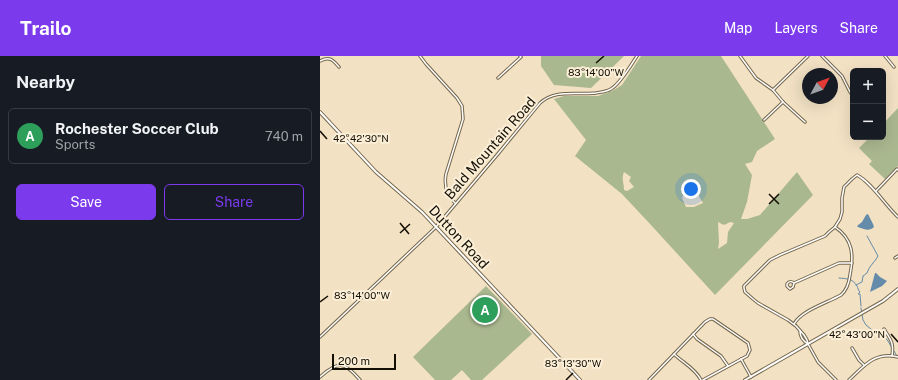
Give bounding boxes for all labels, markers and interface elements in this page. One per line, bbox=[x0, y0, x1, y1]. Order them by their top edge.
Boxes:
text: Trailo bbox=[20, 17, 72, 39]
text: Map bbox=[724, 20, 752, 36]
text: Layers bbox=[774, 20, 818, 36]
text: Share bbox=[840, 20, 878, 36]
text: 83°14'00"W bbox=[568, 66, 625, 78]
north arrow bbox=[802, 68, 838, 104]
map controls bbox=[850, 68, 886, 140]
button: + bbox=[850, 68, 886, 104]
text: Nearby bbox=[16, 72, 75, 92]
street label: Bald Mountain Road bbox=[441, 94, 539, 202]
button: − bbox=[850, 104, 886, 140]
text: Rochester Soccer Club bbox=[55, 120, 219, 137]
text: A bbox=[25, 129, 35, 144]
text: 740 m bbox=[265, 129, 303, 144]
text: 42°42'30"N bbox=[333, 132, 389, 144]
text: Sports bbox=[55, 137, 95, 152]
your location bbox=[681, 179, 701, 199]
button: Save bbox=[16, 184, 156, 220]
button: Share bbox=[164, 184, 304, 220]
street label: Dutton Road bbox=[426, 202, 492, 272]
text: 83°14'00"W bbox=[334, 289, 391, 301]
pin: A bbox=[472, 295, 498, 325]
text: 42°43'00"N bbox=[829, 328, 885, 340]
scale bar bbox=[332, 352, 396, 371]
text: 200 m bbox=[338, 355, 370, 367]
text: 83°13'30"W bbox=[545, 357, 602, 369]

